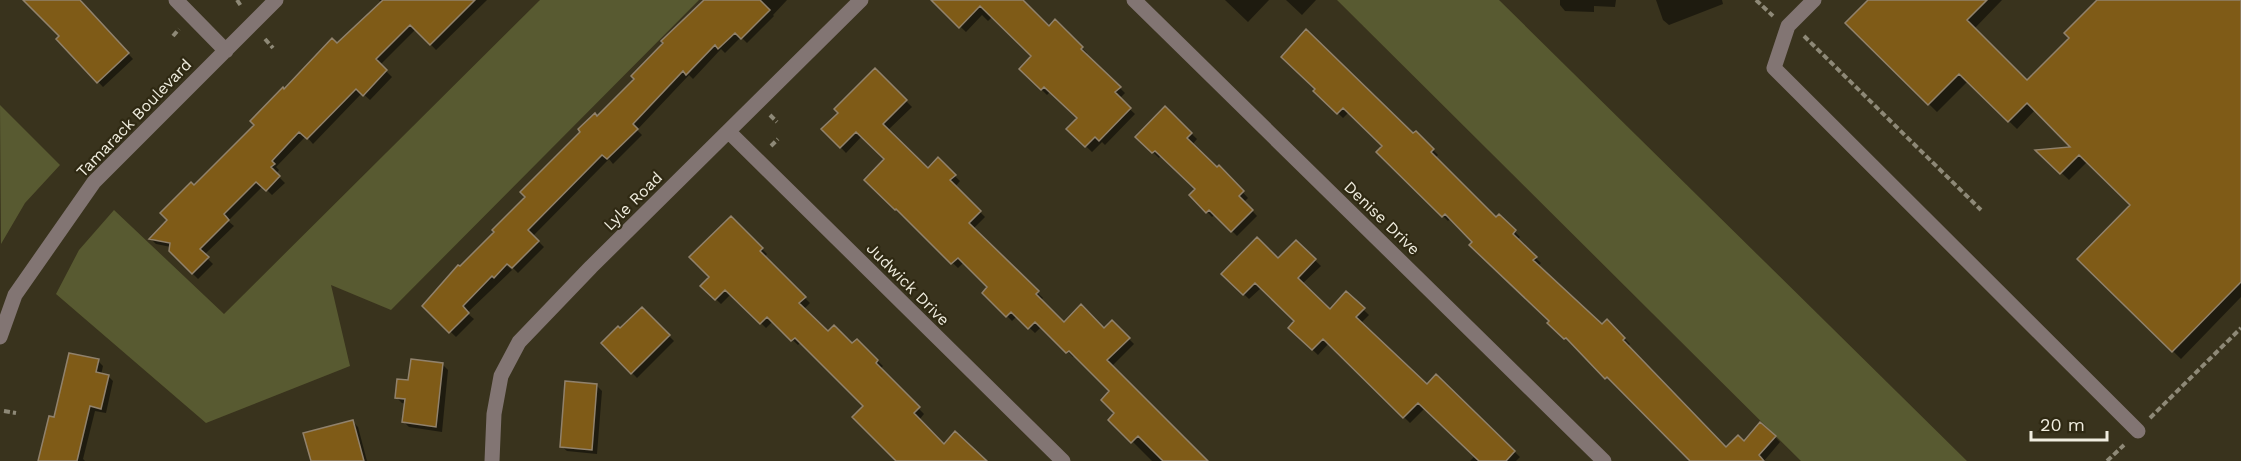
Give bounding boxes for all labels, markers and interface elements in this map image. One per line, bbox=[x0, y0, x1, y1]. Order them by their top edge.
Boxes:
street label: Tamarack Boulevard bbox=[73, 55, 195, 181]
street label: Lyle Road bbox=[600, 168, 666, 234]
street label: Denise Drive bbox=[1340, 177, 1424, 259]
street label: Judwick Drive bbox=[863, 239, 953, 329]
scale bar bbox=[2031, 404, 2108, 442]
text: 20 m bbox=[2040, 414, 2085, 435]

